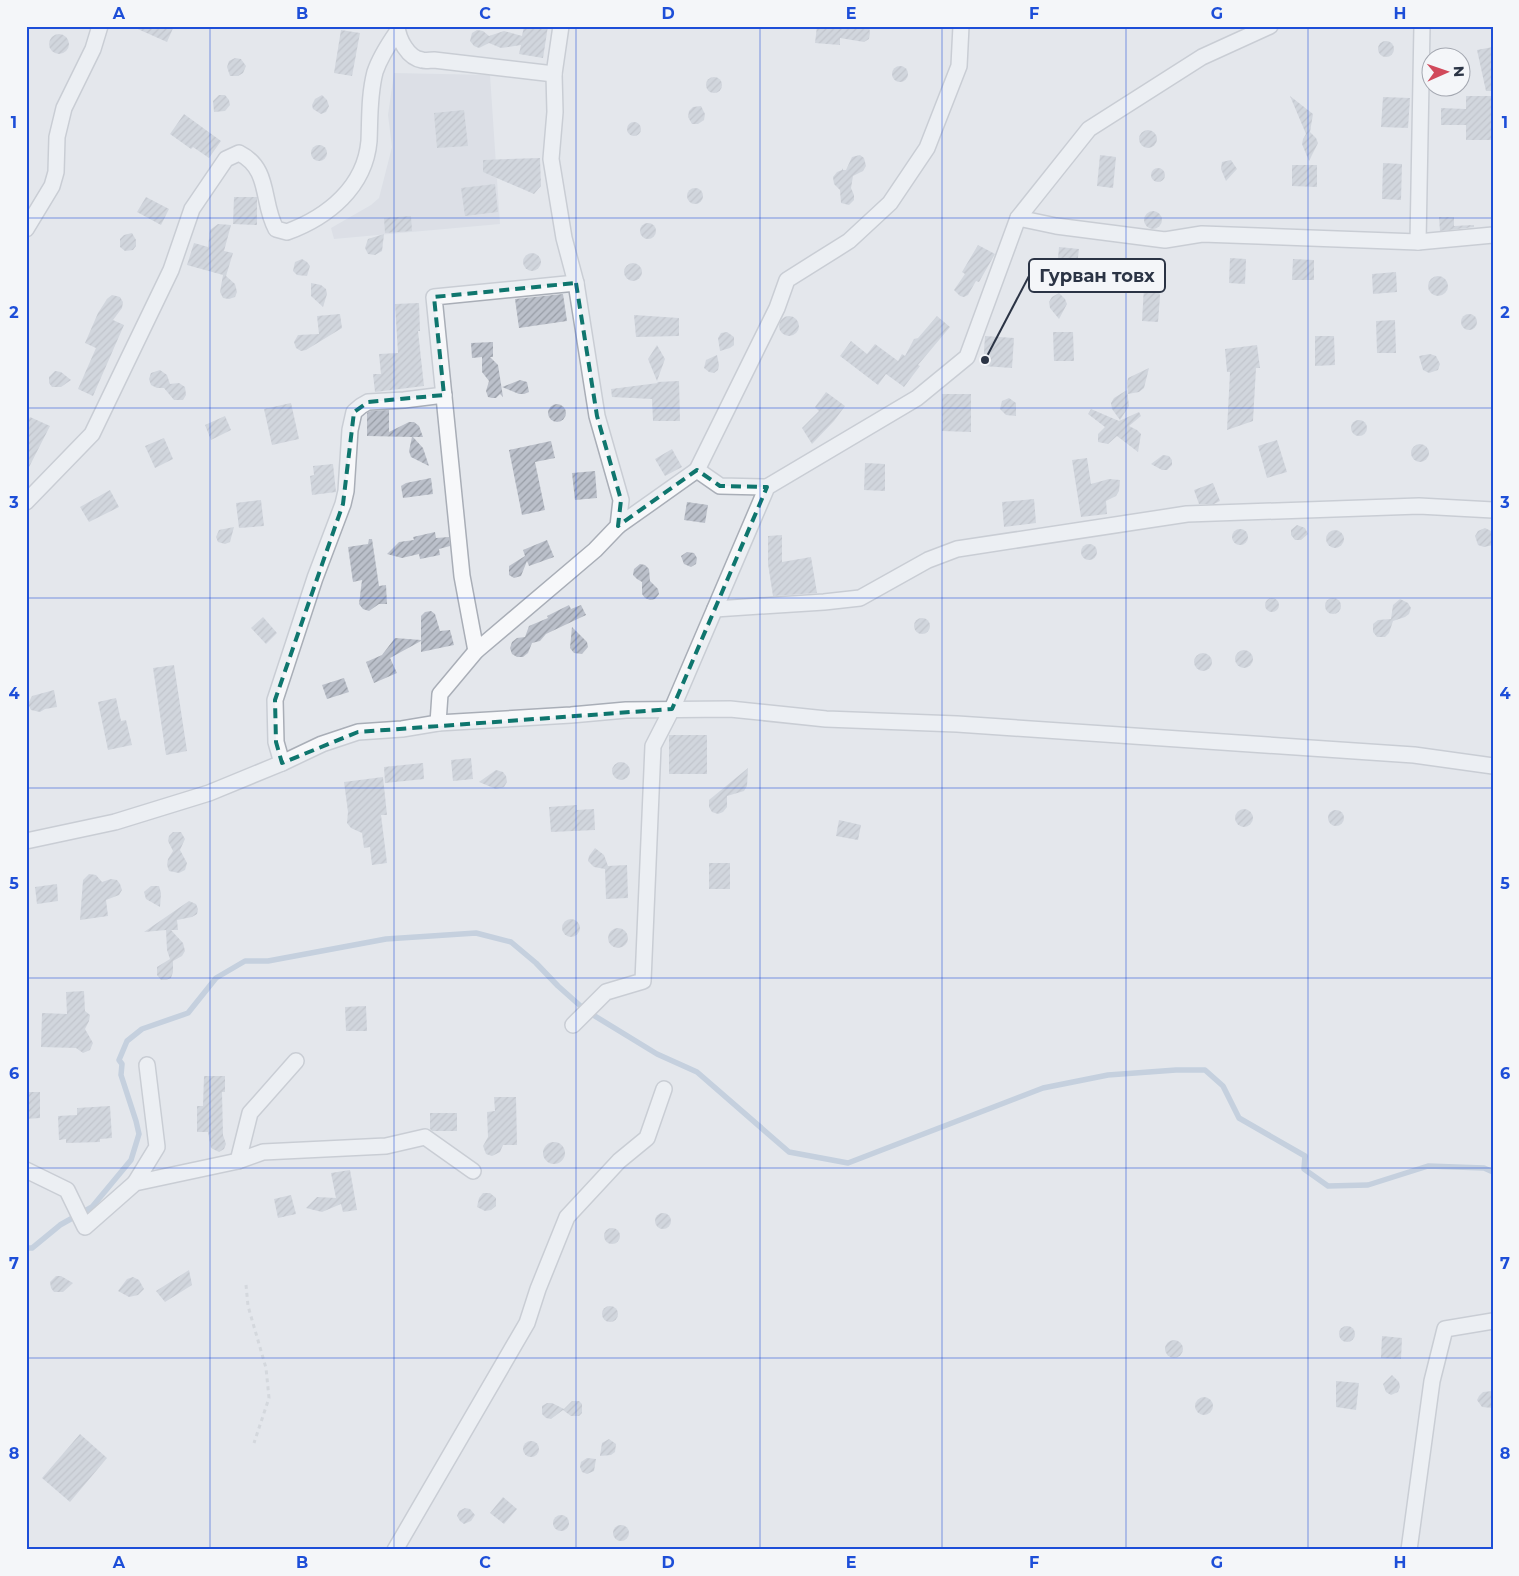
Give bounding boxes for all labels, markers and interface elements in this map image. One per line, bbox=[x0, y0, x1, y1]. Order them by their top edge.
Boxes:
text: A bbox=[112, 4, 126, 23]
text: B bbox=[296, 4, 308, 23]
text: C bbox=[479, 4, 491, 23]
text: D bbox=[661, 4, 675, 23]
text: E bbox=[846, 4, 856, 23]
text: F bbox=[1029, 4, 1039, 23]
text: G bbox=[1211, 4, 1223, 23]
text: H bbox=[1394, 4, 1406, 23]
north arrow bbox=[1422, 48, 1472, 98]
text: N bbox=[1450, 66, 1468, 78]
text: 1 bbox=[11, 113, 17, 132]
text: 1 bbox=[1502, 113, 1508, 132]
callout: Гурван товх bbox=[1029, 259, 1165, 292]
text: Гурван товх bbox=[1039, 265, 1155, 287]
text: 2 bbox=[9, 303, 19, 322]
text: 2 bbox=[1500, 303, 1510, 322]
text: 3 bbox=[8, 493, 19, 512]
text: 3 bbox=[1499, 493, 1510, 512]
text: 4 bbox=[8, 684, 20, 703]
text: 4 bbox=[1499, 684, 1511, 703]
text: 5 bbox=[9, 874, 19, 893]
text: 5 bbox=[1500, 874, 1510, 893]
text: 6 bbox=[9, 1064, 19, 1083]
text: 6 bbox=[1500, 1064, 1510, 1083]
text: 7 bbox=[9, 1254, 19, 1273]
text: 7 bbox=[1500, 1254, 1510, 1273]
text: 8 bbox=[9, 1444, 19, 1463]
text: 8 bbox=[1500, 1444, 1510, 1463]
text: A bbox=[112, 1553, 126, 1572]
text: B bbox=[296, 1553, 308, 1572]
text: C bbox=[479, 1553, 491, 1572]
text: D bbox=[661, 1553, 675, 1572]
text: E bbox=[846, 1553, 856, 1572]
text: F bbox=[1029, 1553, 1039, 1572]
text: G bbox=[1211, 1553, 1223, 1572]
text: H bbox=[1394, 1553, 1406, 1572]

